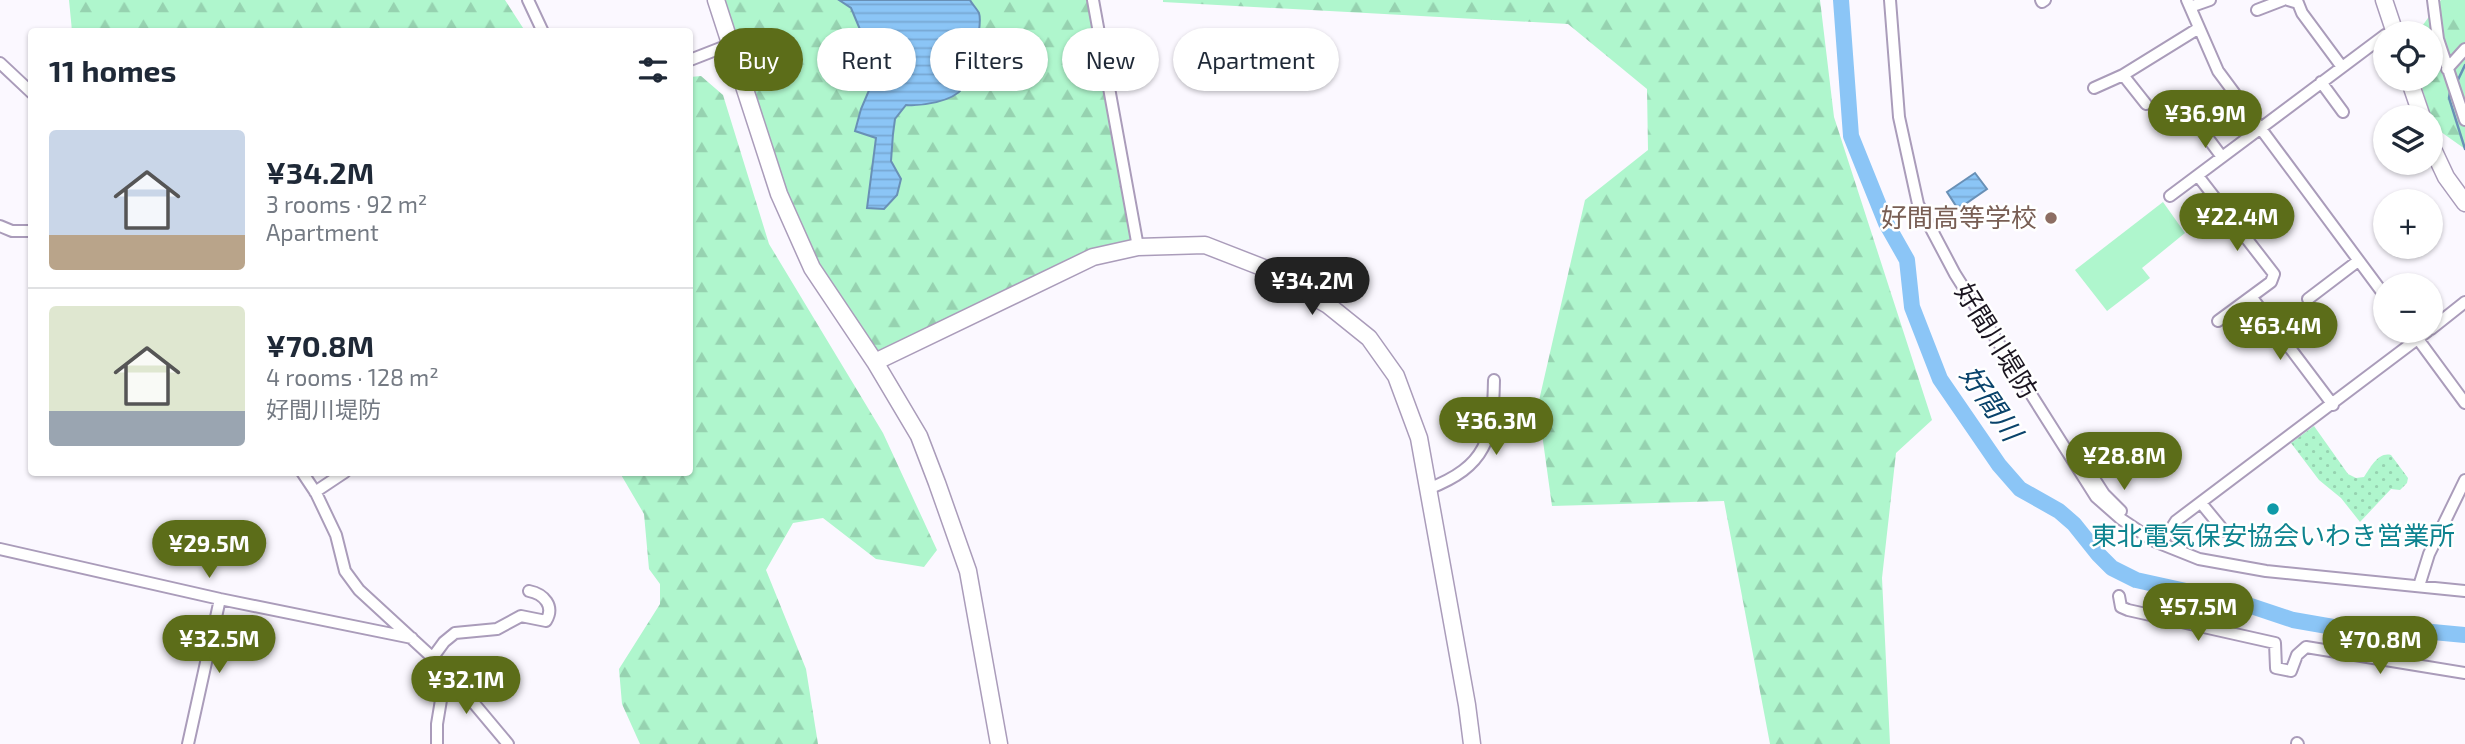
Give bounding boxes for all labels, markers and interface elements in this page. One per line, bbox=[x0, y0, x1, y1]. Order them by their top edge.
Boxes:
map controls bbox=[2373, 21, 2443, 343]
button: locate bbox=[2373, 21, 2443, 91]
chip: Buy bbox=[714, 28, 803, 91]
chip: Rent bbox=[817, 28, 916, 91]
chip: Filters bbox=[930, 28, 1048, 91]
chip: New bbox=[1062, 28, 1159, 91]
chip: Apartment bbox=[1173, 28, 1339, 91]
icon: filters bbox=[634, 51, 672, 89]
text: 11 homes bbox=[49, 52, 176, 88]
pin: ¥36.9M bbox=[2148, 90, 2262, 150]
text: ¥36.9M bbox=[2164, 99, 2246, 127]
button: layers bbox=[2373, 105, 2443, 175]
text: ¥34.2M bbox=[266, 154, 374, 190]
icon: home bbox=[105, 158, 189, 242]
button: + bbox=[2373, 189, 2443, 259]
text: 3 rooms · 92 m² bbox=[266, 190, 427, 218]
pin: ¥22.4M bbox=[2180, 194, 2294, 253]
place label: 好間高等学校 bbox=[1881, 201, 2037, 232]
text: ¥22.4M bbox=[2195, 202, 2279, 230]
marker: 好間高等学校 bbox=[2043, 210, 2059, 226]
text: Apartment bbox=[266, 218, 379, 246]
pin: ¥34.2M bbox=[1255, 258, 1369, 317]
text: ¥34.2M bbox=[1271, 266, 1353, 294]
button: − bbox=[2373, 273, 2443, 343]
street label: 好間川堤防 bbox=[1948, 278, 2044, 404]
pin: ¥63.4M bbox=[2223, 302, 2337, 362]
text: ¥63.4M bbox=[2238, 311, 2322, 339]
text: ¥70.8M bbox=[266, 327, 374, 363]
icon: home bbox=[105, 334, 189, 418]
water label: 好間川 bbox=[1953, 359, 2029, 447]
text: 4 rooms · 128 m² bbox=[266, 363, 439, 391]
text: 好間川堤防 bbox=[266, 395, 381, 423]
pin: ¥36.3M bbox=[1439, 398, 1553, 457]
text: ¥36.3M bbox=[1455, 406, 1537, 434]
pin: ¥28.8M bbox=[2067, 433, 2181, 492]
text: ¥28.8M bbox=[2082, 441, 2166, 469]
marker: 東北電気保安協会いわき営業所 bbox=[2265, 501, 2281, 517]
place label: 東北電気保安協会いわき営業所 bbox=[2091, 519, 2455, 550]
pin: ¥29.5M bbox=[152, 520, 266, 580]
text: ¥29.5M bbox=[168, 529, 250, 557]
pin: ¥57.5M bbox=[2141, 584, 2255, 643]
text: ¥57.5M bbox=[2159, 592, 2237, 620]
pin: ¥32.5M bbox=[162, 616, 276, 675]
pin: ¥70.8M bbox=[2323, 616, 2437, 676]
text: ¥32.5M bbox=[178, 624, 260, 652]
text: ¥70.8M bbox=[2339, 625, 2421, 653]
pin: ¥32.1M bbox=[409, 656, 523, 716]
text: ¥32.1M bbox=[427, 665, 505, 693]

